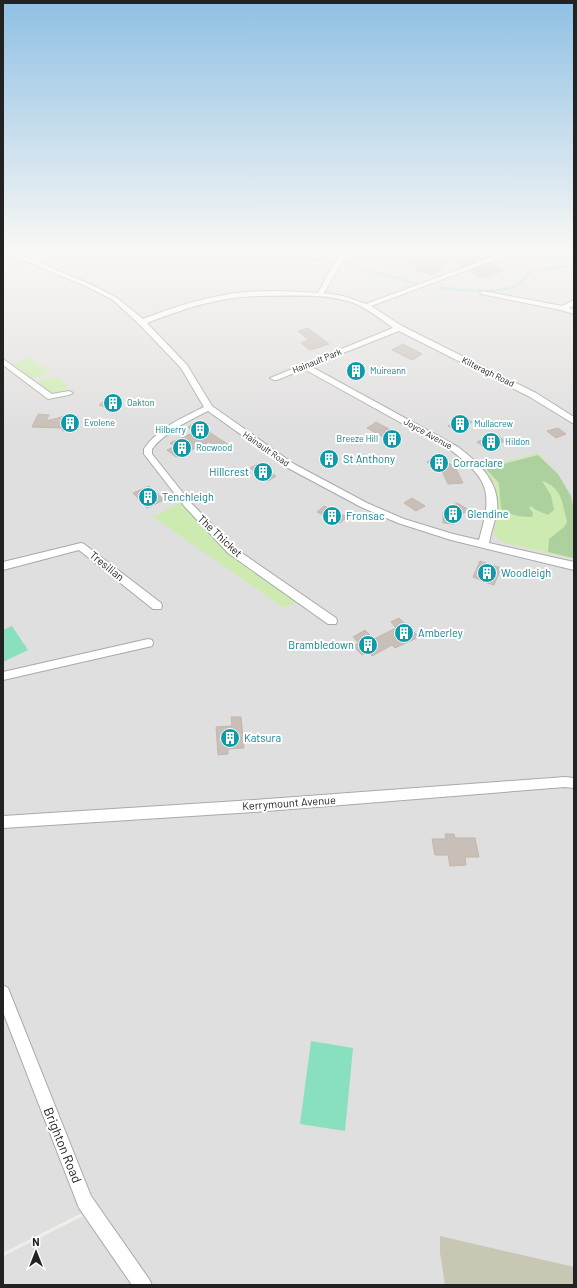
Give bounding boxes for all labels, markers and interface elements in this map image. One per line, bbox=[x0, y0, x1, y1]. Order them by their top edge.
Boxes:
street label: Hainault Park bbox=[291, 346, 343, 375]
street label: Kilteragh Road bbox=[460, 354, 516, 389]
building icon: Muireann bbox=[345, 360, 367, 382]
place label: Muireann bbox=[370, 365, 406, 376]
building icon: Oakton bbox=[102, 392, 124, 414]
place label: Oakton bbox=[127, 397, 155, 408]
building icon: Evolene bbox=[59, 412, 81, 434]
building icon: Mullacrew bbox=[449, 413, 471, 435]
street label: Joyce Avenue bbox=[402, 416, 455, 452]
place label: Evolene bbox=[84, 417, 115, 428]
place label: Mullacrew bbox=[474, 418, 514, 429]
building icon: Hilberry bbox=[189, 419, 211, 441]
place label: Hilberry bbox=[155, 424, 186, 435]
building icon: Breeze Hill bbox=[381, 428, 403, 450]
street label: Hainault Road bbox=[241, 429, 292, 469]
building icon: Hildon bbox=[480, 431, 502, 453]
place label: Breeze Hill bbox=[337, 433, 378, 444]
place label: Hildon bbox=[505, 436, 530, 447]
building icon: Rocwood bbox=[171, 437, 193, 459]
place label: Rocwood bbox=[196, 442, 232, 453]
building icon: St Anthony bbox=[318, 448, 340, 470]
place label: St Anthony bbox=[343, 452, 395, 465]
building icon: Corraclare bbox=[428, 452, 450, 474]
place label: Corraclare bbox=[453, 456, 503, 469]
building icon: Hillcrest bbox=[252, 461, 274, 483]
place label: Hillcrest bbox=[209, 465, 249, 478]
building icon: Tenchleigh bbox=[137, 486, 159, 508]
place label: Tenchleigh bbox=[162, 490, 214, 503]
building icon: Glendine bbox=[442, 503, 464, 525]
building icon: Fronsac bbox=[321, 505, 343, 527]
place label: Glendine bbox=[467, 507, 509, 520]
place label: Fronsac bbox=[346, 509, 385, 522]
street label: The Thicket bbox=[195, 512, 245, 559]
street label: Tresilian bbox=[88, 548, 127, 583]
building icon: Woodleigh bbox=[476, 562, 498, 584]
place label: Woodleigh bbox=[501, 566, 551, 579]
building icon: Amberley bbox=[393, 622, 415, 644]
place label: Amberley bbox=[418, 626, 463, 639]
building icon: Brambledown bbox=[357, 634, 379, 656]
place label: Brambledown bbox=[288, 638, 354, 651]
building icon: Katsura bbox=[219, 727, 241, 749]
place label: Katsura bbox=[244, 731, 281, 744]
street label: Kerrymount Avenue bbox=[242, 793, 336, 812]
street label: Brighton Road bbox=[41, 1105, 85, 1185]
north arrow bbox=[16, 1232, 56, 1272]
text: N bbox=[32, 1235, 40, 1248]

